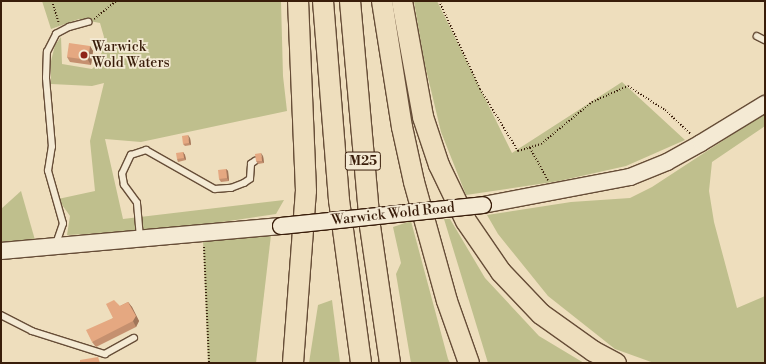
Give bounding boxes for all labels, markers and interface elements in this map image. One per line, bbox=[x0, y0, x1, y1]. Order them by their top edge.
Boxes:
place label: Warwick Wold Waters bbox=[92, 39, 170, 72]
marker: Warwick Wold Waters bbox=[79, 50, 89, 60]
road number: M25 bbox=[344, 150, 382, 172]
street label: Warwick Wold Road bbox=[330, 199, 456, 229]

